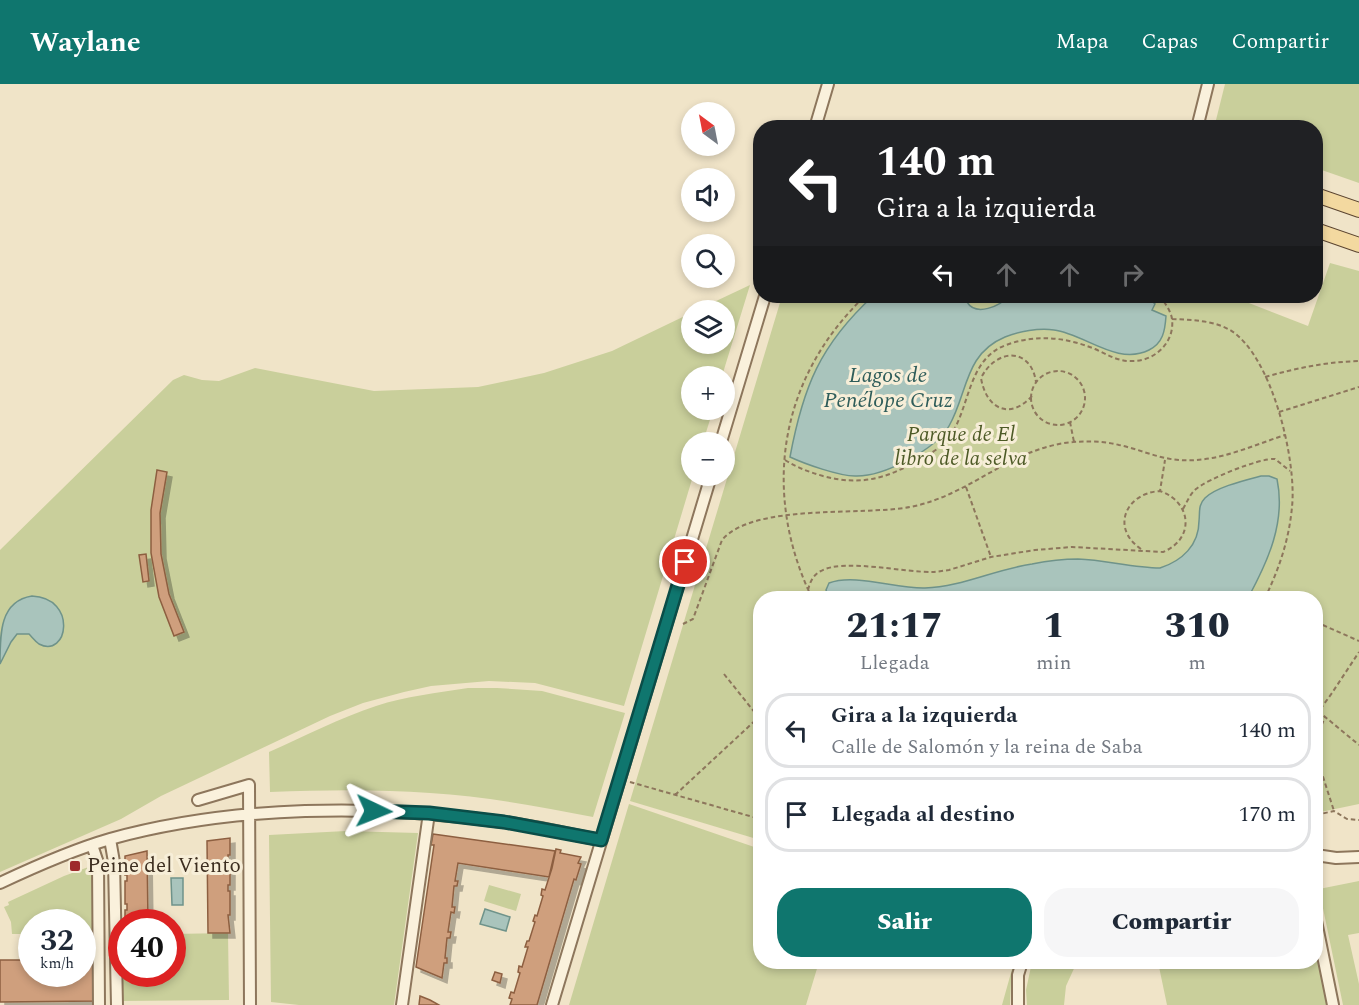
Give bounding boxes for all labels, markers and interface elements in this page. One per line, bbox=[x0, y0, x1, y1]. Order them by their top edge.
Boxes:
text: Waylane bbox=[30, 21, 141, 64]
text: Mapa bbox=[1056, 26, 1109, 58]
text: Capas bbox=[1142, 26, 1198, 58]
text: Compartir bbox=[1231, 26, 1329, 58]
north arrow bbox=[681, 102, 735, 156]
map controls bbox=[681, 102, 735, 486]
text: 140 m bbox=[876, 131, 995, 194]
icon: left bbox=[777, 144, 855, 222]
button: sound bbox=[681, 168, 735, 222]
text: Gira a la izquierda bbox=[876, 188, 1096, 230]
button: search bbox=[681, 234, 735, 288]
icon: left bbox=[927, 258, 960, 291]
icon: ahead bbox=[990, 258, 1023, 291]
icon: ahead bbox=[1053, 258, 1086, 291]
icon: right bbox=[1116, 258, 1149, 291]
button: layers bbox=[681, 300, 735, 354]
water label: Lagos de Penélope Cruz bbox=[824, 359, 953, 417]
button: + bbox=[681, 366, 735, 420]
park label: Parque de El libro de la selva bbox=[895, 419, 1028, 475]
button: − bbox=[681, 432, 735, 486]
pin bbox=[659, 536, 710, 587]
icon: arrive bbox=[668, 545, 701, 578]
text: 21:17 bbox=[846, 599, 943, 654]
text: 1 bbox=[1043, 599, 1065, 654]
text: 310 bbox=[1165, 599, 1230, 654]
text: Llegada bbox=[860, 648, 930, 678]
text: min bbox=[1036, 648, 1071, 678]
text: m bbox=[1189, 648, 1206, 678]
text: Gira a la izquierda bbox=[831, 699, 1018, 732]
icon: left bbox=[780, 714, 813, 747]
text: 140 m bbox=[1239, 714, 1296, 747]
text: Calle de Salomón y la reina de Saba bbox=[831, 732, 1143, 762]
position arrow bbox=[342, 779, 406, 843]
icon: arrive bbox=[780, 798, 813, 831]
text: Llegada al destino bbox=[831, 798, 1015, 831]
text: 170 m bbox=[1239, 798, 1296, 831]
place label: Peine del Viento bbox=[87, 850, 241, 882]
marker: Peine del Viento bbox=[68, 859, 82, 873]
button: Salir bbox=[777, 888, 1032, 957]
button: Compartir bbox=[1044, 888, 1299, 957]
speed limit sign: 40 bbox=[108, 909, 186, 987]
text: 32 bbox=[40, 918, 74, 964]
text: km/h bbox=[40, 952, 74, 975]

